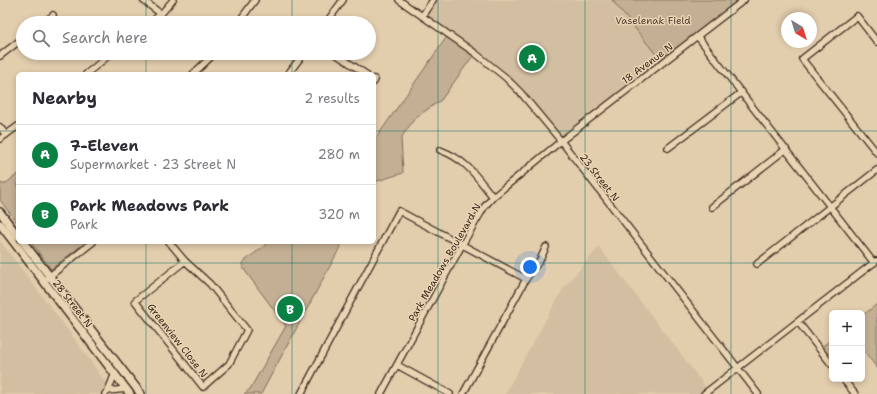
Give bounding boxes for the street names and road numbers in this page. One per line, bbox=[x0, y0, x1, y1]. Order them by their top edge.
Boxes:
street label: 18 Avenue N bbox=[619, 40, 675, 87]
street label: 23 Street N bbox=[577, 151, 622, 204]
street label: Park Meadows Boulevard N bbox=[405, 201, 484, 324]
street label: 28 Street N bbox=[50, 277, 95, 330]
street label: Greenview Close N bbox=[145, 301, 211, 380]

